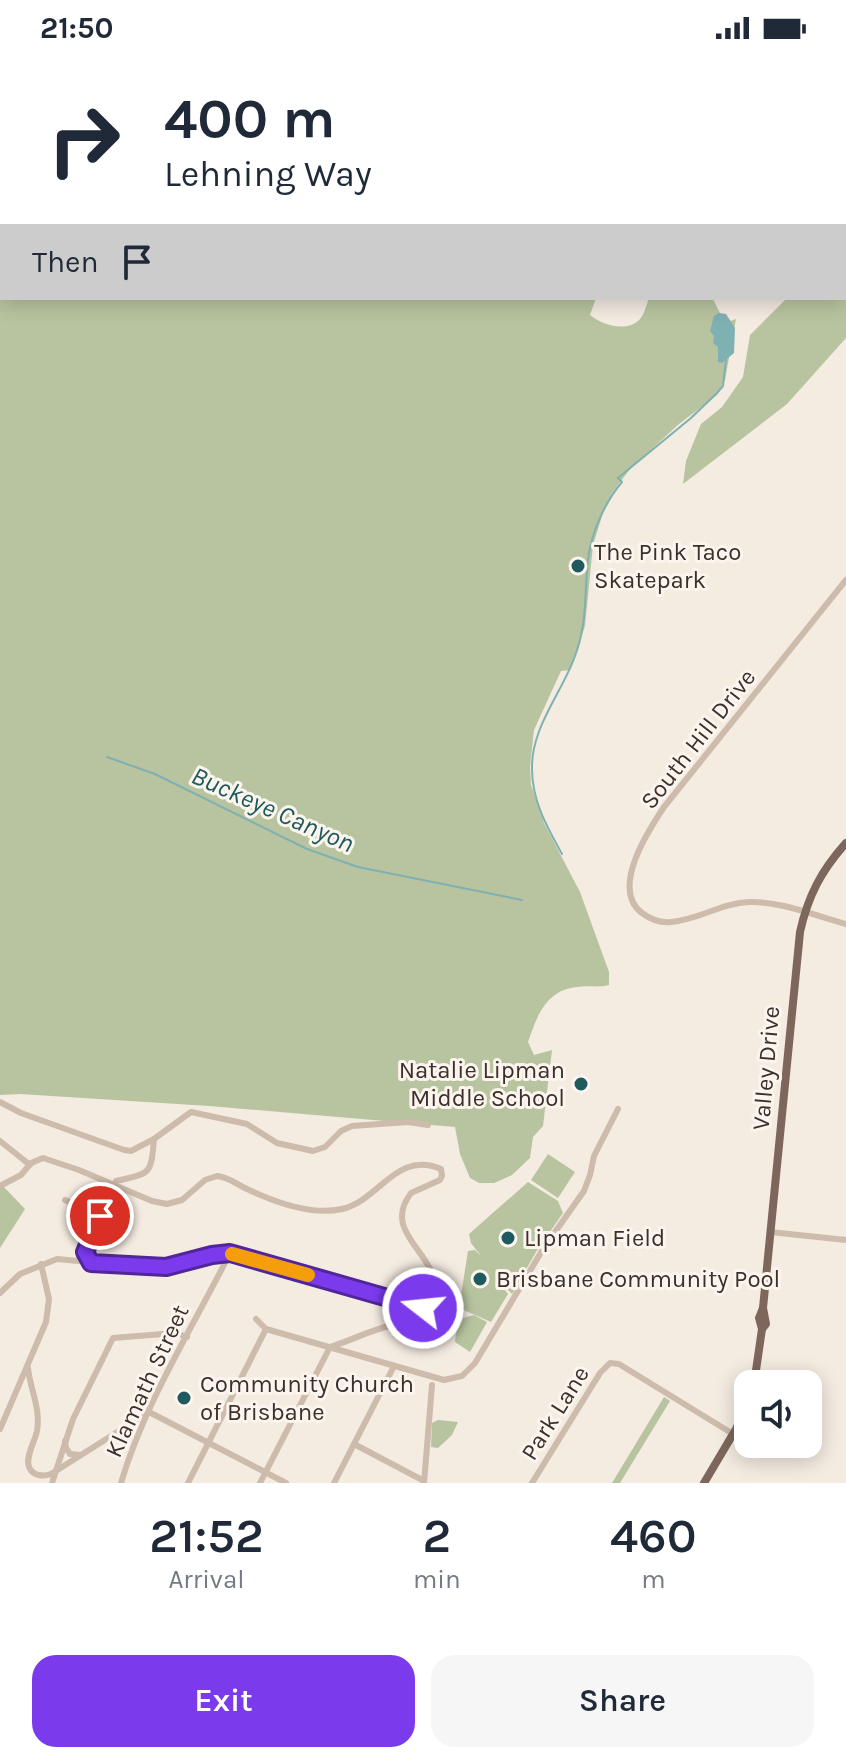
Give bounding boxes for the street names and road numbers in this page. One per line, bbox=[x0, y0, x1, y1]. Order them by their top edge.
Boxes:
street label: South Hill Drive bbox=[635, 663, 761, 815]
street label: Valley Drive bbox=[747, 1005, 785, 1131]
street label: Klamath Street bbox=[99, 1300, 195, 1462]
street label: Park Lane bbox=[515, 1361, 595, 1465]

